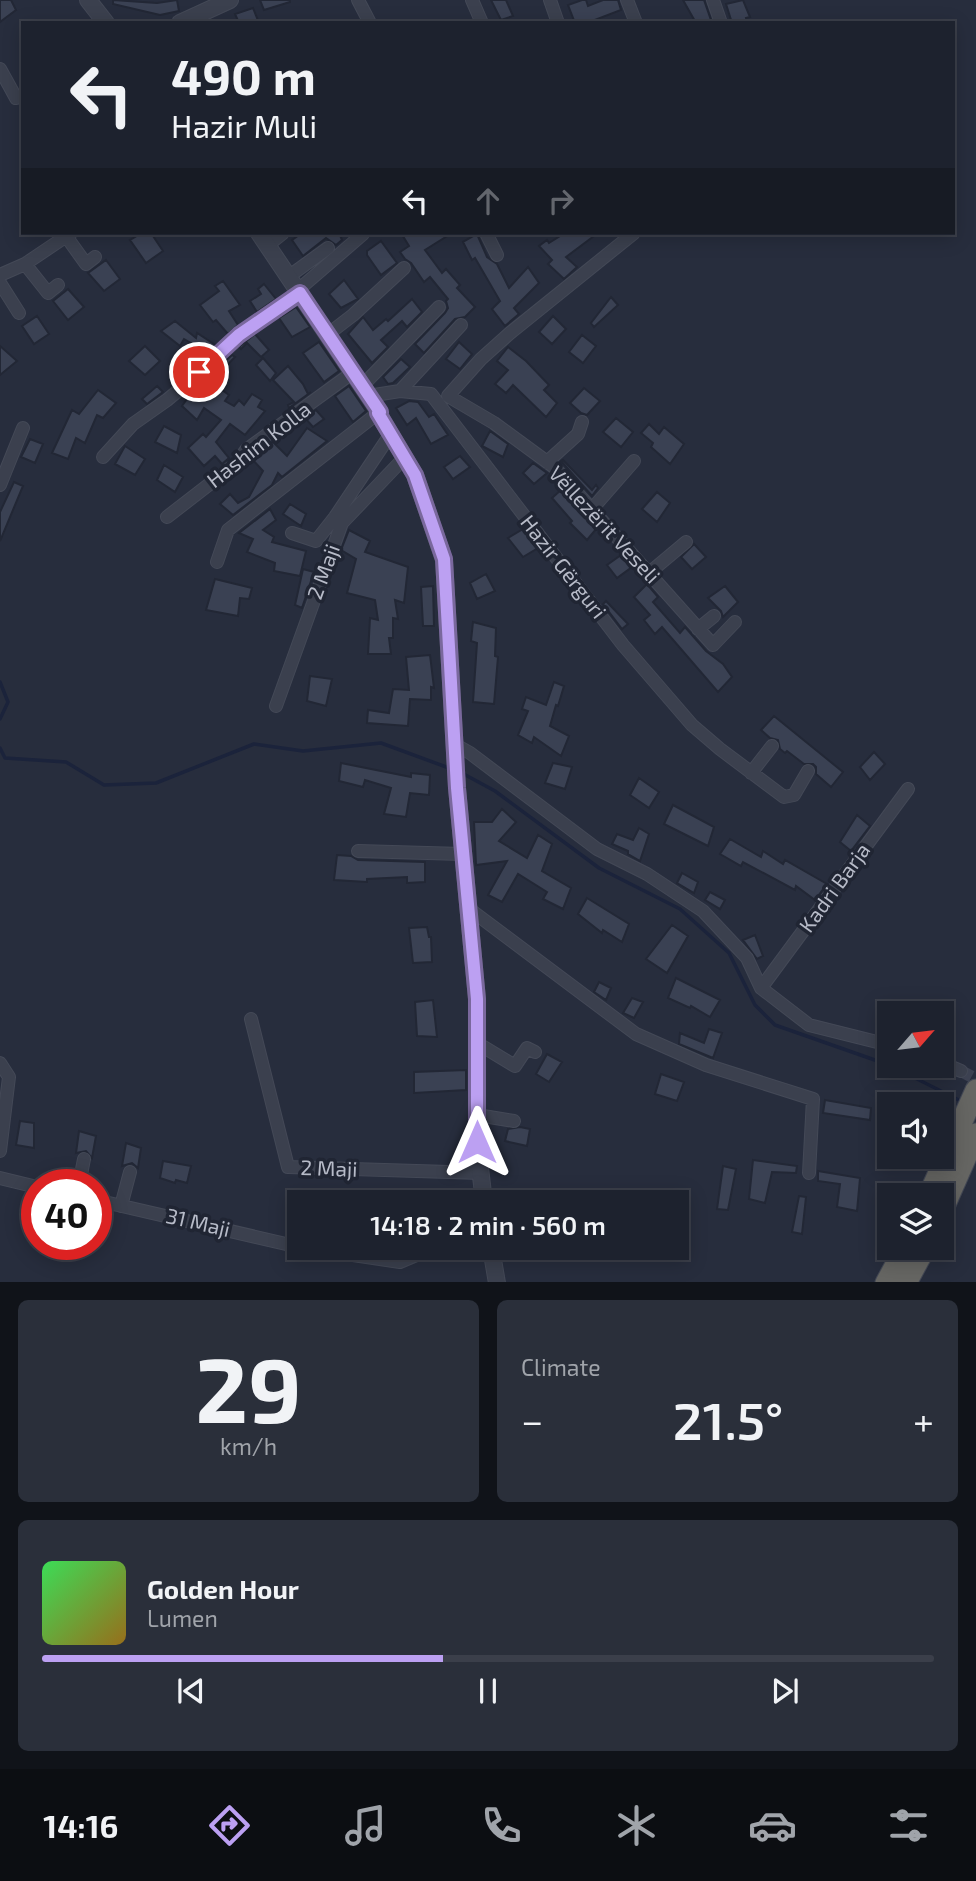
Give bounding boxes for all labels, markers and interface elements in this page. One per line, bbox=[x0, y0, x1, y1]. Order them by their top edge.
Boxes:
text: 490 m bbox=[171, 46, 316, 105]
icon: left bbox=[56, 49, 147, 140]
text: Hazir Muli bbox=[171, 106, 317, 144]
icon: left bbox=[396, 182, 434, 220]
icon: ahead bbox=[469, 182, 507, 220]
icon: right bbox=[542, 182, 580, 220]
pin bbox=[169, 342, 229, 402]
icon: arrive bbox=[180, 353, 218, 391]
street label: Hashim Kolla bbox=[201, 396, 315, 492]
street label: Vëllezërit Veseli bbox=[544, 460, 666, 588]
street label: Hazir Gërguri bbox=[516, 509, 612, 623]
street label: 2 Maji bbox=[301, 540, 345, 603]
street label: Kadri Barja bbox=[793, 838, 875, 937]
north arrow bbox=[877, 1001, 954, 1078]
map controls bbox=[877, 1001, 954, 1260]
button: sound bbox=[877, 1092, 954, 1169]
position arrow bbox=[440, 1105, 514, 1179]
street label: 2 Maji bbox=[300, 1154, 358, 1182]
speed limit sign: 40 bbox=[21, 1169, 112, 1260]
button: layers bbox=[877, 1183, 954, 1260]
street label: 31 Maji bbox=[164, 1202, 233, 1242]
text: 14:18 · 2 min · 560 m bbox=[370, 1209, 606, 1240]
text: 29 bbox=[195, 1332, 302, 1441]
text: Climate bbox=[521, 1353, 601, 1381]
text: 21.5° bbox=[673, 1388, 783, 1450]
text: − bbox=[521, 1397, 543, 1443]
text: + bbox=[913, 1397, 934, 1443]
text: km/h bbox=[220, 1432, 277, 1460]
text: Golden Hour bbox=[147, 1573, 299, 1604]
text: Lumen bbox=[147, 1604, 218, 1632]
icon: previous bbox=[172, 1672, 210, 1710]
icon: pause bbox=[469, 1672, 507, 1710]
icon: next bbox=[766, 1672, 804, 1710]
icon: directions bbox=[205, 1801, 254, 1850]
icon: music bbox=[341, 1801, 390, 1850]
icon: phone bbox=[477, 1801, 526, 1850]
icon: climate bbox=[612, 1801, 661, 1850]
icon: car bbox=[748, 1801, 797, 1850]
icon: filters bbox=[884, 1801, 933, 1850]
text: 14:16 bbox=[43, 1806, 118, 1844]

